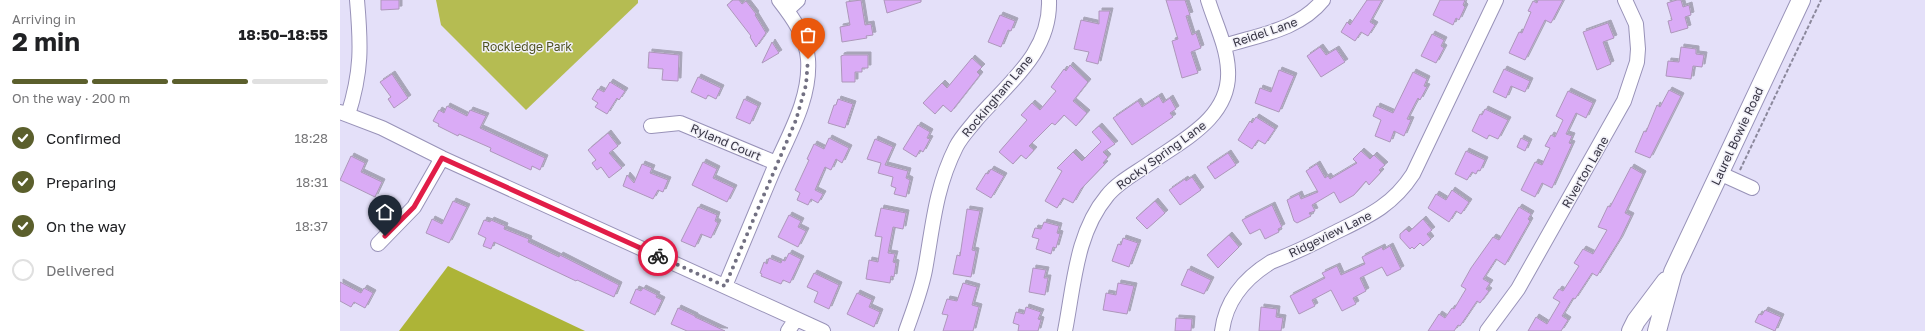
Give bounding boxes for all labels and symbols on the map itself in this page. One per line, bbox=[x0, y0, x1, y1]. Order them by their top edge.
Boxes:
street label: Reidel Lane bbox=[1231, 14, 1299, 50]
pin bbox=[791, 18, 825, 59]
park label: Rockledge Park bbox=[482, 39, 572, 54]
street label: Rockingham Lane bbox=[958, 52, 1036, 140]
street label: Laurel Bowie Road bbox=[1708, 84, 1766, 188]
street label: Rocky Spring Lane bbox=[1113, 117, 1209, 193]
street label: Ryland Court bbox=[688, 120, 764, 164]
street label: Riverton Lane bbox=[1558, 133, 1612, 210]
pin bbox=[368, 195, 402, 236]
street label: Ridgeview Lane bbox=[1286, 207, 1374, 261]
courier bbox=[638, 236, 678, 276]

